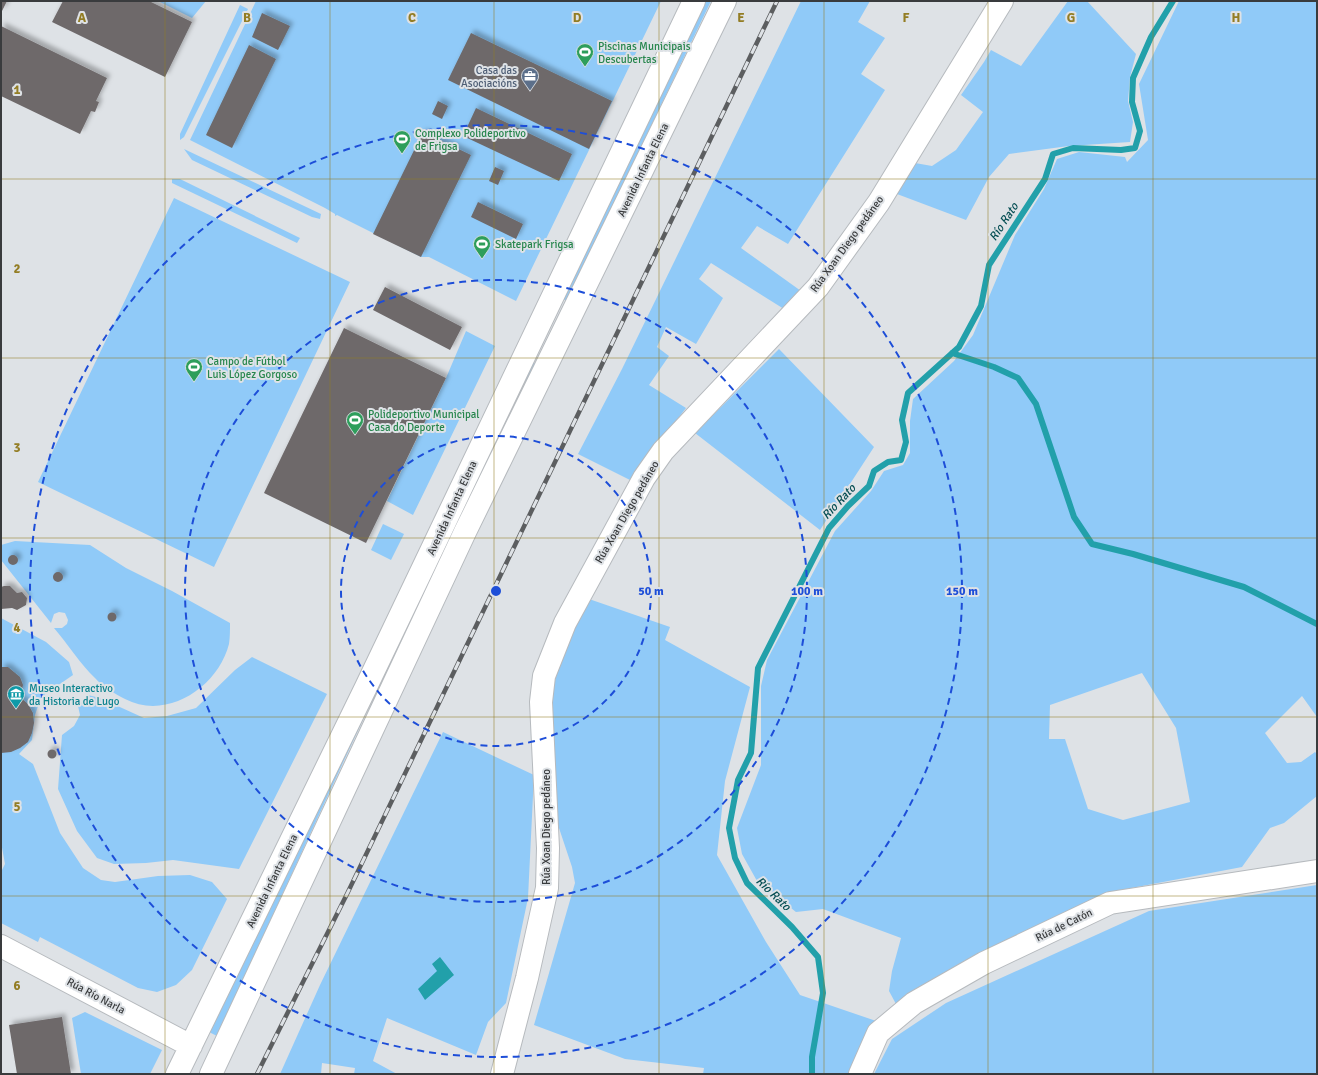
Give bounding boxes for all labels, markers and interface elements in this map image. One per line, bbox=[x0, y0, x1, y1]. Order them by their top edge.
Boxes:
text: A bbox=[78, 10, 87, 26]
text: B bbox=[243, 10, 251, 26]
text: C bbox=[408, 10, 416, 26]
text: D bbox=[573, 10, 582, 26]
text: E bbox=[737, 10, 745, 26]
text: F bbox=[903, 10, 910, 26]
text: G bbox=[1067, 10, 1075, 26]
text: H bbox=[1232, 10, 1240, 26]
place label: Piscinas Municipais Descubertas bbox=[598, 40, 691, 66]
sports icon: Piscinas Municipais Descubertas bbox=[575, 42, 595, 67]
place label: Casa das Asociacións bbox=[461, 64, 517, 90]
office icon: Casa das Asociacións bbox=[520, 66, 540, 91]
text: 1 bbox=[13, 82, 21, 98]
street label: Avenida Infanta Elena bbox=[615, 121, 671, 219]
place label: Complexo Polideportivo de Frigsa bbox=[415, 127, 526, 153]
sports icon: Complexo Polideportivo de Frigsa bbox=[392, 129, 412, 154]
street label: Rúa Xoan Diego pedáneo bbox=[808, 193, 886, 295]
water label: Río Rato bbox=[986, 199, 1022, 244]
sports icon: Skatepark Frigsa bbox=[472, 234, 492, 259]
place label: Skatepark Frigsa bbox=[495, 238, 574, 251]
text: 2 bbox=[13, 261, 21, 277]
place label: Campo de Fútbol Luis López Gorgoso bbox=[207, 355, 298, 381]
sports icon: Campo de Fútbol Luis López Gorgoso bbox=[184, 357, 204, 382]
place label: Polideportivo Municipal Casa do Deporte bbox=[368, 408, 480, 434]
sports icon: Polideportivo Municipal Casa do Deporte bbox=[345, 410, 365, 435]
text: 3 bbox=[13, 440, 21, 456]
street label: Avenida Infanta Elena bbox=[424, 458, 480, 557]
street label: Rúa Xoan Diego pedáneo bbox=[592, 458, 662, 565]
water label: Río Rato bbox=[819, 481, 860, 523]
centre of rings bbox=[489, 584, 503, 598]
text: 50 m bbox=[638, 584, 664, 599]
text: 100 m bbox=[791, 584, 823, 599]
text: 150 m bbox=[946, 584, 978, 599]
text: 4 bbox=[13, 620, 21, 636]
place label: Museo Interactivo da Historia de Lugo bbox=[29, 682, 120, 708]
museum icon: Museo Interactivo da Historia de Lugo bbox=[6, 684, 26, 709]
street label: Rúa Xoan Diego pedáneo bbox=[540, 769, 553, 885]
text: 5 bbox=[13, 799, 21, 815]
street label: Avenida Infanta Elena bbox=[244, 832, 300, 930]
water label: Río Rato bbox=[752, 874, 794, 915]
street label: Rúa de Catón bbox=[1033, 906, 1095, 944]
street label: Rúa Río Narla bbox=[65, 975, 128, 1017]
text: 6 bbox=[13, 978, 21, 994]

